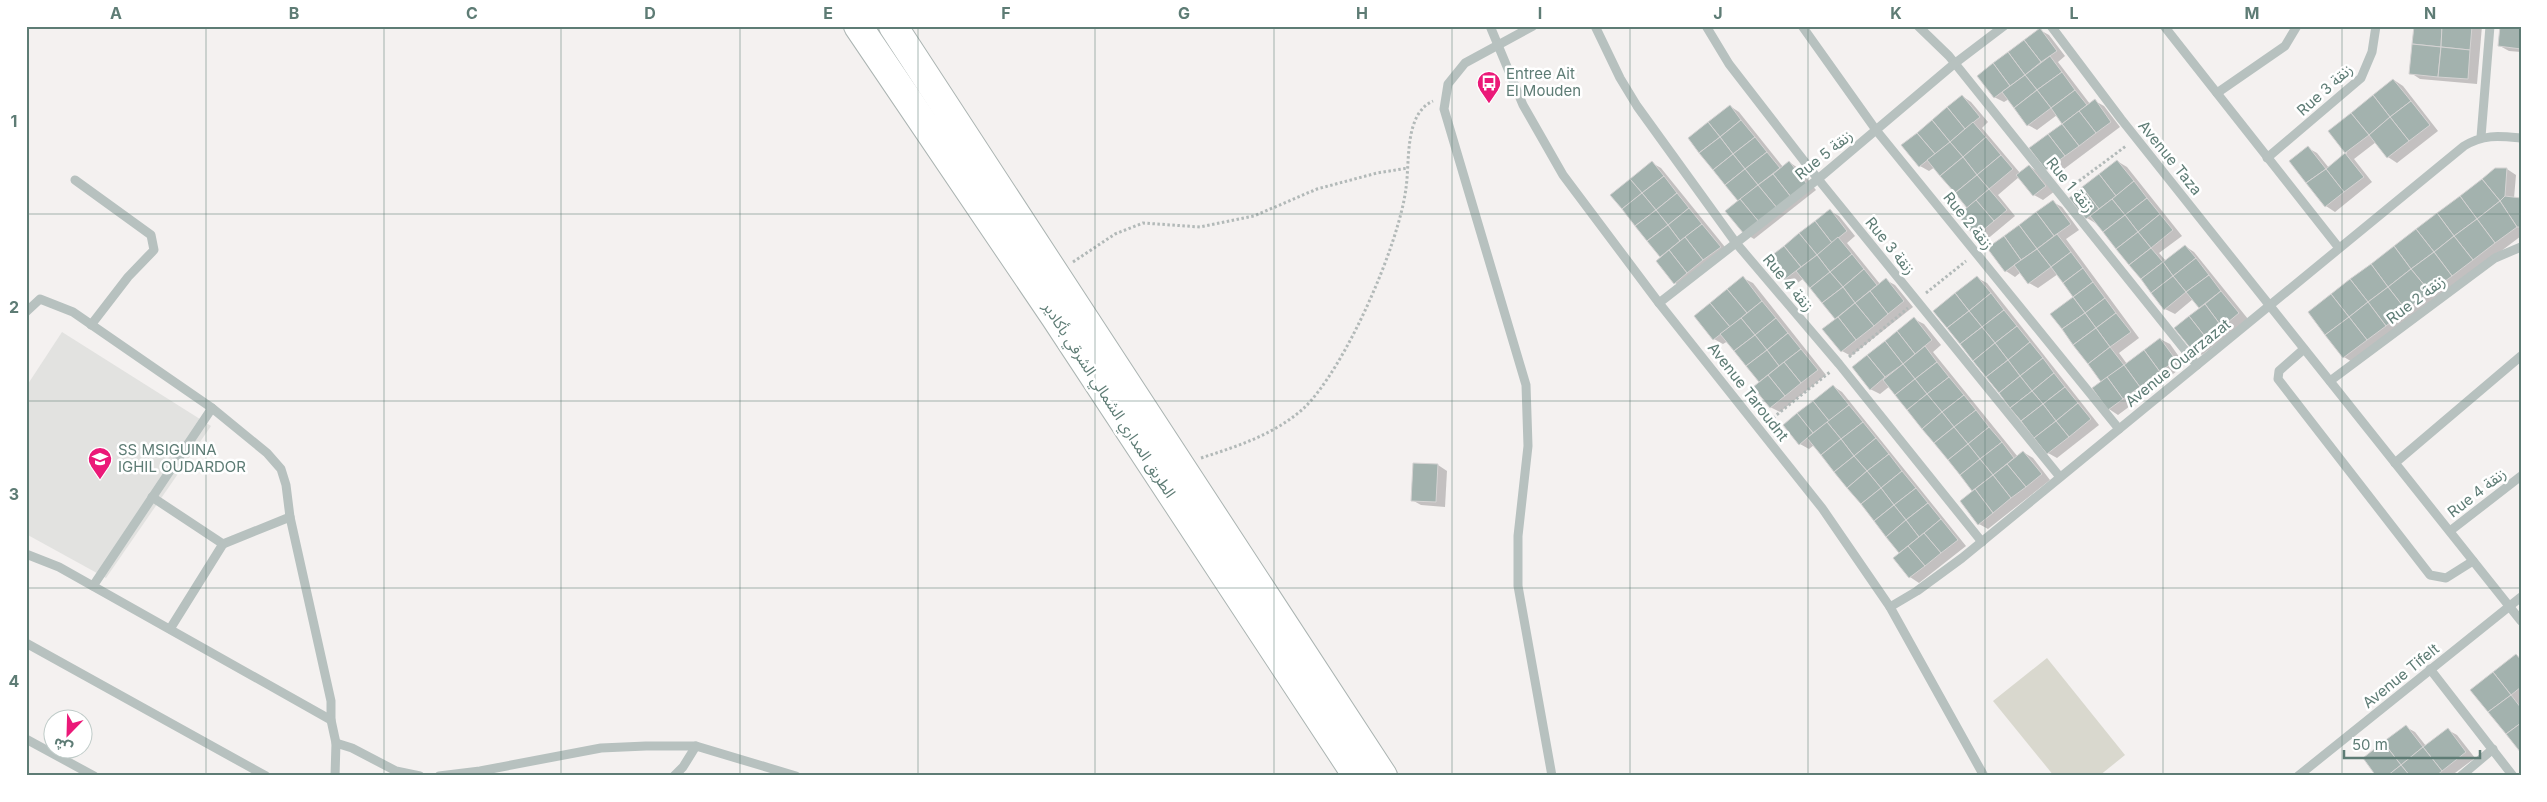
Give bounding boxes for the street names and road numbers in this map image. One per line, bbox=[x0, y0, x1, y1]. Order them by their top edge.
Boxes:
street label: Rue 3 زنقة bbox=[2293, 60, 2357, 120]
street label: Avenue Taza bbox=[2134, 116, 2206, 199]
street label: Rue 5 زنقة bbox=[1791, 126, 1856, 184]
street label: Rue 1 زنقة bbox=[2042, 153, 2098, 216]
street label: Rue 2 زنقة bbox=[1939, 188, 1997, 253]
street label: Rue 3 زنقة bbox=[1861, 213, 1919, 278]
street label: Rue 4 زنقة bbox=[1759, 250, 1818, 315]
street label: Rue 2 زنقة bbox=[2383, 271, 2449, 328]
street label: الطريق المداري الشمالي الشرقي بأكادير bbox=[1036, 297, 1180, 503]
street label: Avenue Ouarzazat bbox=[2121, 314, 2234, 411]
street label: Avenue Taroudnt bbox=[1704, 339, 1793, 445]
street label: Rue 4 زنقة bbox=[2444, 464, 2510, 521]
street label: Avenue Tifelt bbox=[2359, 639, 2443, 712]

